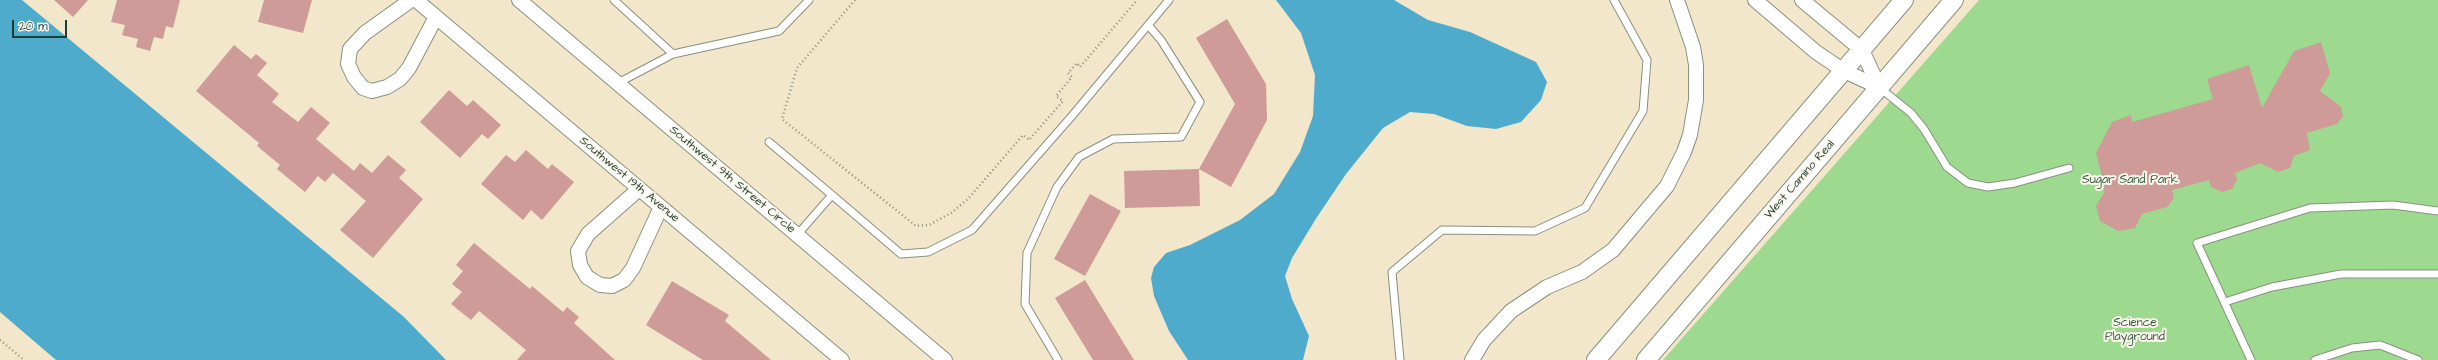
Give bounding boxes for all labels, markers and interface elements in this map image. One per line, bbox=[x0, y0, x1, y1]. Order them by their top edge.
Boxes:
scale bar bbox=[14, 12, 69, 38]
text: 20 m bbox=[19, 18, 48, 35]
street label: Southwest 9th Street Circle bbox=[666, 123, 798, 237]
street label: Southwest 19th Avenue bbox=[576, 134, 682, 226]
street label: West Camino Real bbox=[1762, 138, 1838, 222]
park label: Sugar Sand Park bbox=[2082, 173, 2178, 187]
park label: Science Playground bbox=[2105, 316, 2165, 344]

